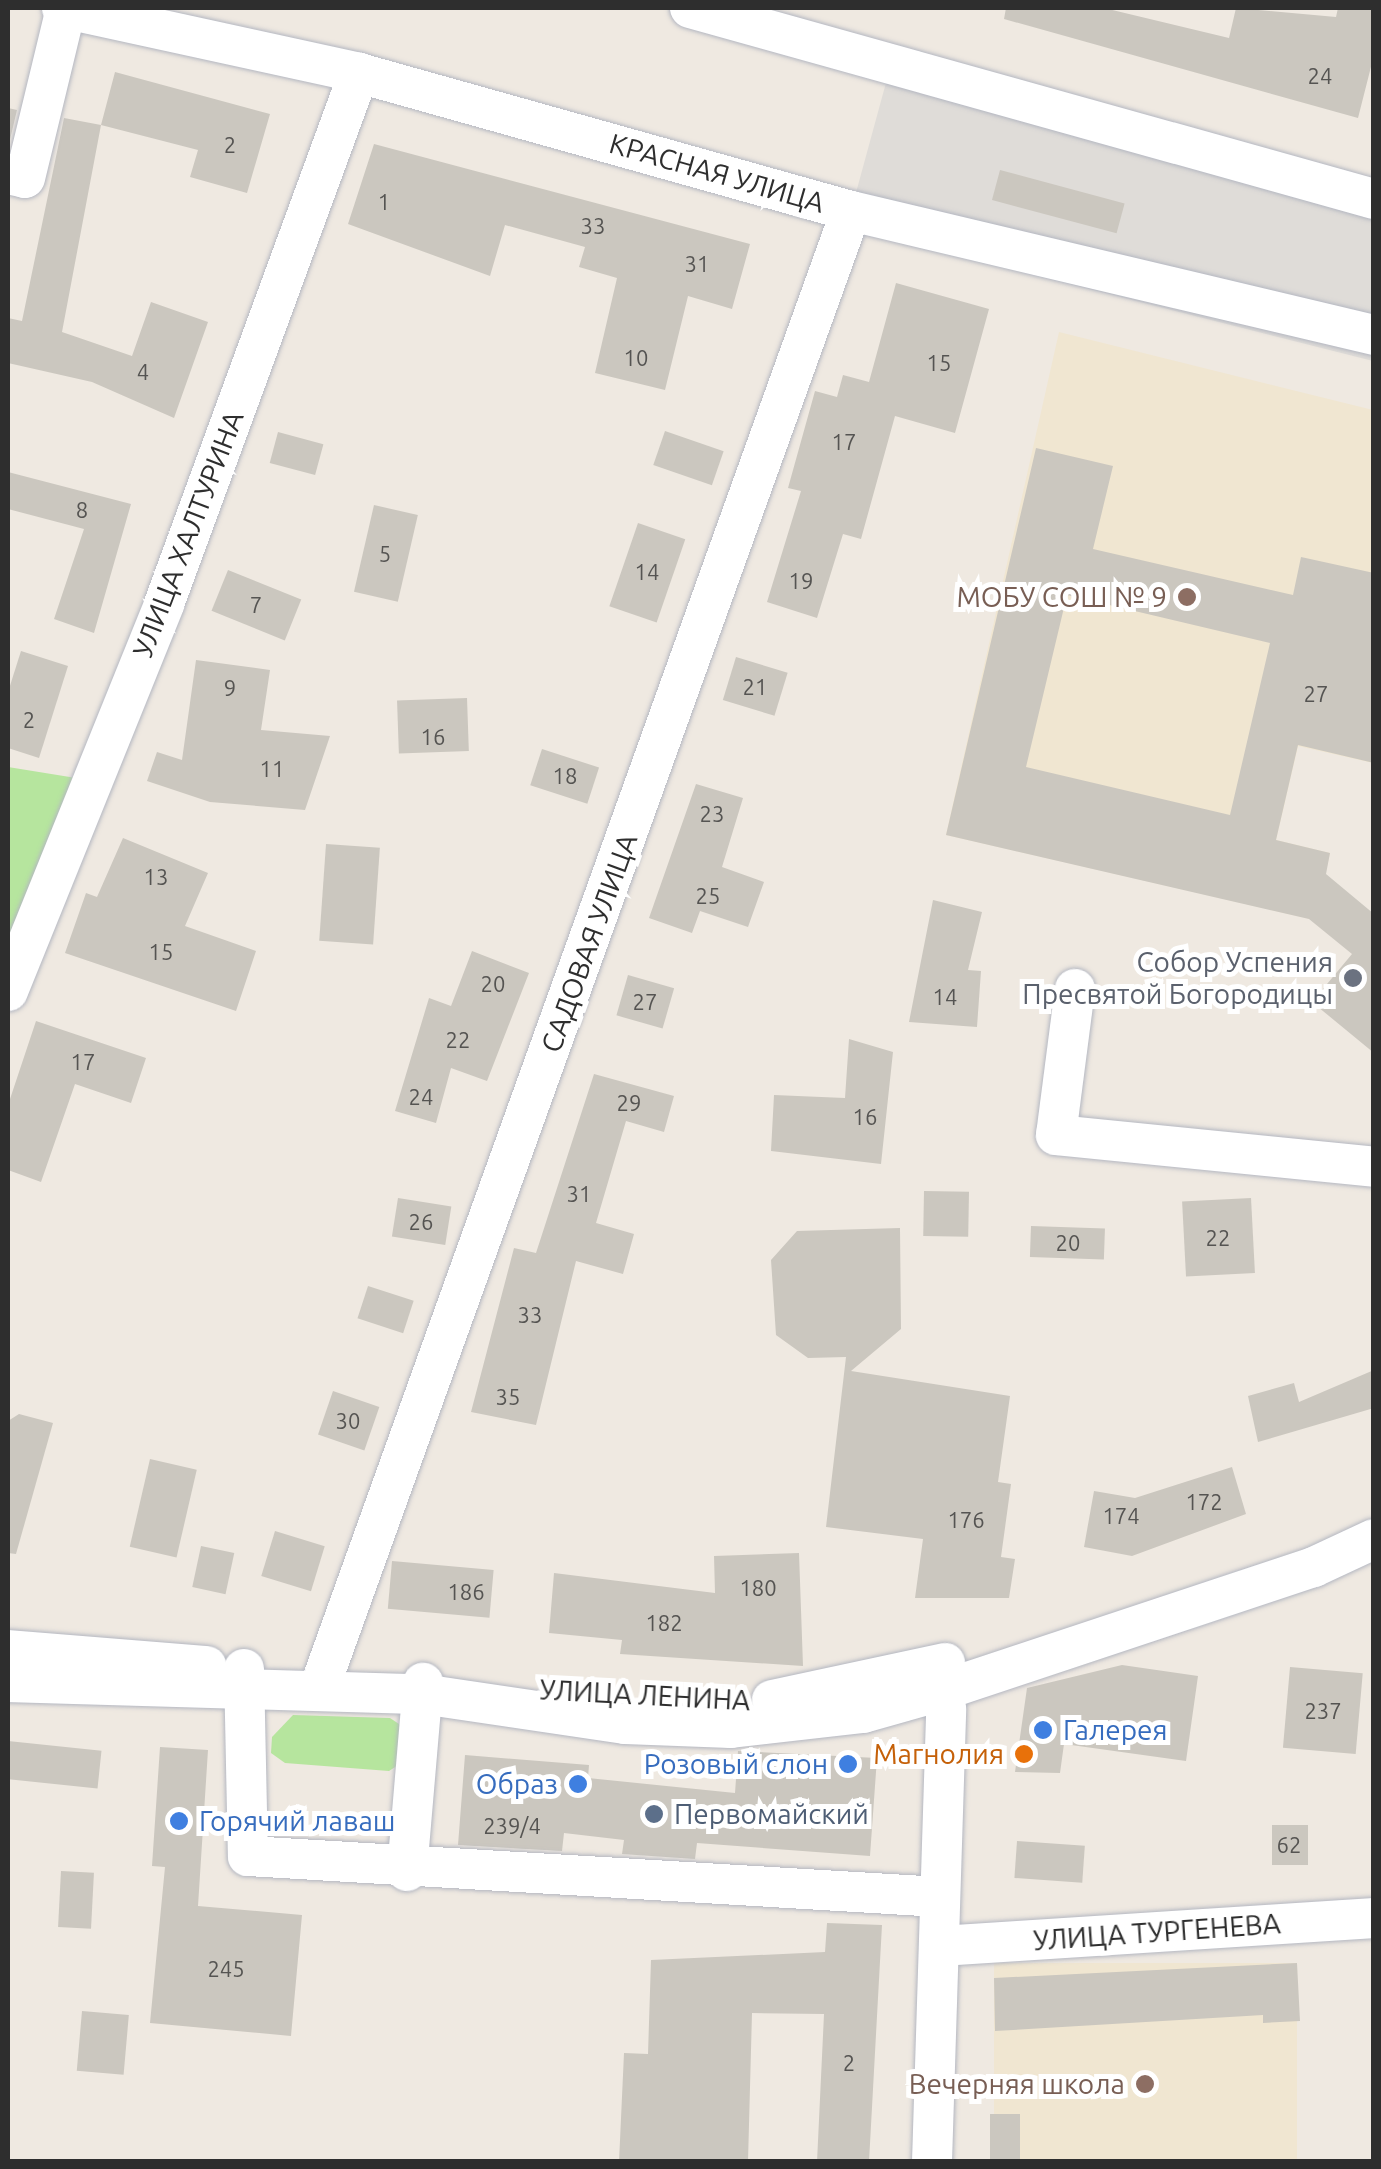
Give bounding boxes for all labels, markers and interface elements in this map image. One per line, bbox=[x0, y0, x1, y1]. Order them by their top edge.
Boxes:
house number: 24 bbox=[1308, 63, 1332, 89]
street label: КРАСНАЯ УЛИЦА bbox=[606, 126, 828, 220]
house number: 2 bbox=[224, 132, 236, 158]
house number: 1 bbox=[378, 189, 390, 215]
house number: 33 bbox=[581, 213, 605, 239]
house number: 31 bbox=[685, 251, 709, 277]
house number: 10 bbox=[624, 345, 648, 371]
house number: 15 bbox=[927, 350, 951, 376]
house number: 4 bbox=[137, 359, 149, 385]
street label: УЛИЦА ХАЛТУРИНА bbox=[126, 406, 250, 662]
house number: 17 bbox=[832, 429, 856, 455]
house number: 8 bbox=[76, 497, 88, 523]
house number: 5 bbox=[379, 541, 391, 567]
house number: 14 bbox=[635, 559, 659, 585]
house number: 19 bbox=[789, 568, 813, 594]
place label: МОБУ СОШ № 9 bbox=[956, 580, 1167, 614]
marker: МОБУ СОШ № 9 bbox=[1176, 586, 1198, 608]
house number: 7 bbox=[250, 592, 262, 618]
house number: 21 bbox=[743, 674, 767, 700]
house number: 9 bbox=[224, 675, 236, 701]
house number: 27 bbox=[1304, 681, 1328, 707]
house number: 2 bbox=[23, 707, 35, 733]
house number: 16 bbox=[421, 724, 445, 750]
house number: 11 bbox=[260, 756, 284, 782]
house number: 18 bbox=[553, 763, 577, 789]
house number: 23 bbox=[700, 801, 724, 827]
street label: САДОВАЯ УЛИЦА bbox=[534, 829, 644, 1057]
house number: 13 bbox=[144, 864, 168, 890]
house number: 25 bbox=[696, 883, 720, 909]
house number: 15 bbox=[149, 939, 173, 965]
place label: Собор Успения Пресвятой Богородицы bbox=[1022, 945, 1333, 1011]
marker: Собор Успения Пресвятой Богородицы bbox=[1342, 967, 1364, 989]
house number: 20 bbox=[481, 971, 505, 997]
house number: 14 bbox=[933, 984, 957, 1010]
house number: 27 bbox=[633, 989, 657, 1015]
house number: 22 bbox=[446, 1027, 470, 1053]
house number: 17 bbox=[71, 1049, 95, 1075]
house number: 24 bbox=[409, 1084, 433, 1110]
house number: 29 bbox=[617, 1090, 641, 1116]
house number: 16 bbox=[853, 1104, 877, 1130]
house number: 31 bbox=[567, 1181, 591, 1207]
house number: 26 bbox=[409, 1209, 433, 1235]
house number: 22 bbox=[1206, 1225, 1230, 1251]
house number: 20 bbox=[1056, 1230, 1080, 1256]
house number: 33 bbox=[518, 1302, 542, 1328]
house number: 35 bbox=[496, 1384, 520, 1410]
house number: 30 bbox=[336, 1408, 360, 1434]
house number: 172 bbox=[1185, 1489, 1223, 1515]
house number: 174 bbox=[1102, 1503, 1140, 1529]
house number: 176 bbox=[947, 1507, 985, 1533]
house number: 180 bbox=[739, 1575, 777, 1601]
house number: 186 bbox=[447, 1579, 485, 1605]
house number: 182 bbox=[645, 1610, 683, 1636]
street label: УЛИЦА ЛЕНИНА bbox=[539, 1673, 751, 1717]
house number: 237 bbox=[1304, 1698, 1342, 1724]
place label: Галерея bbox=[1063, 1713, 1168, 1747]
marker: Галерея bbox=[1032, 1719, 1054, 1741]
place label: Магнолия bbox=[873, 1737, 1004, 1771]
marker: Магнолия bbox=[1013, 1743, 1035, 1765]
place label: Розовый слон bbox=[644, 1747, 828, 1781]
marker: Розовый слон bbox=[837, 1753, 859, 1775]
place label: Образ bbox=[476, 1767, 558, 1801]
marker: Образ bbox=[567, 1773, 589, 1795]
place label: Первомайский bbox=[674, 1797, 869, 1831]
marker: Первомайский bbox=[643, 1803, 665, 1825]
place label: Горячий лаваш bbox=[199, 1804, 396, 1838]
marker: Горячий лаваш bbox=[168, 1810, 190, 1832]
house number: 239/4 bbox=[483, 1813, 541, 1839]
house number: 62 bbox=[1277, 1832, 1301, 1858]
street label: УЛИЦА ТУРГЕНЕВА bbox=[1032, 1907, 1282, 1957]
house number: 245 bbox=[207, 1956, 245, 1982]
house number: 2 bbox=[843, 2050, 855, 2076]
place label: Вечерняя школа bbox=[909, 2067, 1125, 2101]
marker: Вечерняя школа bbox=[1134, 2073, 1156, 2095]

